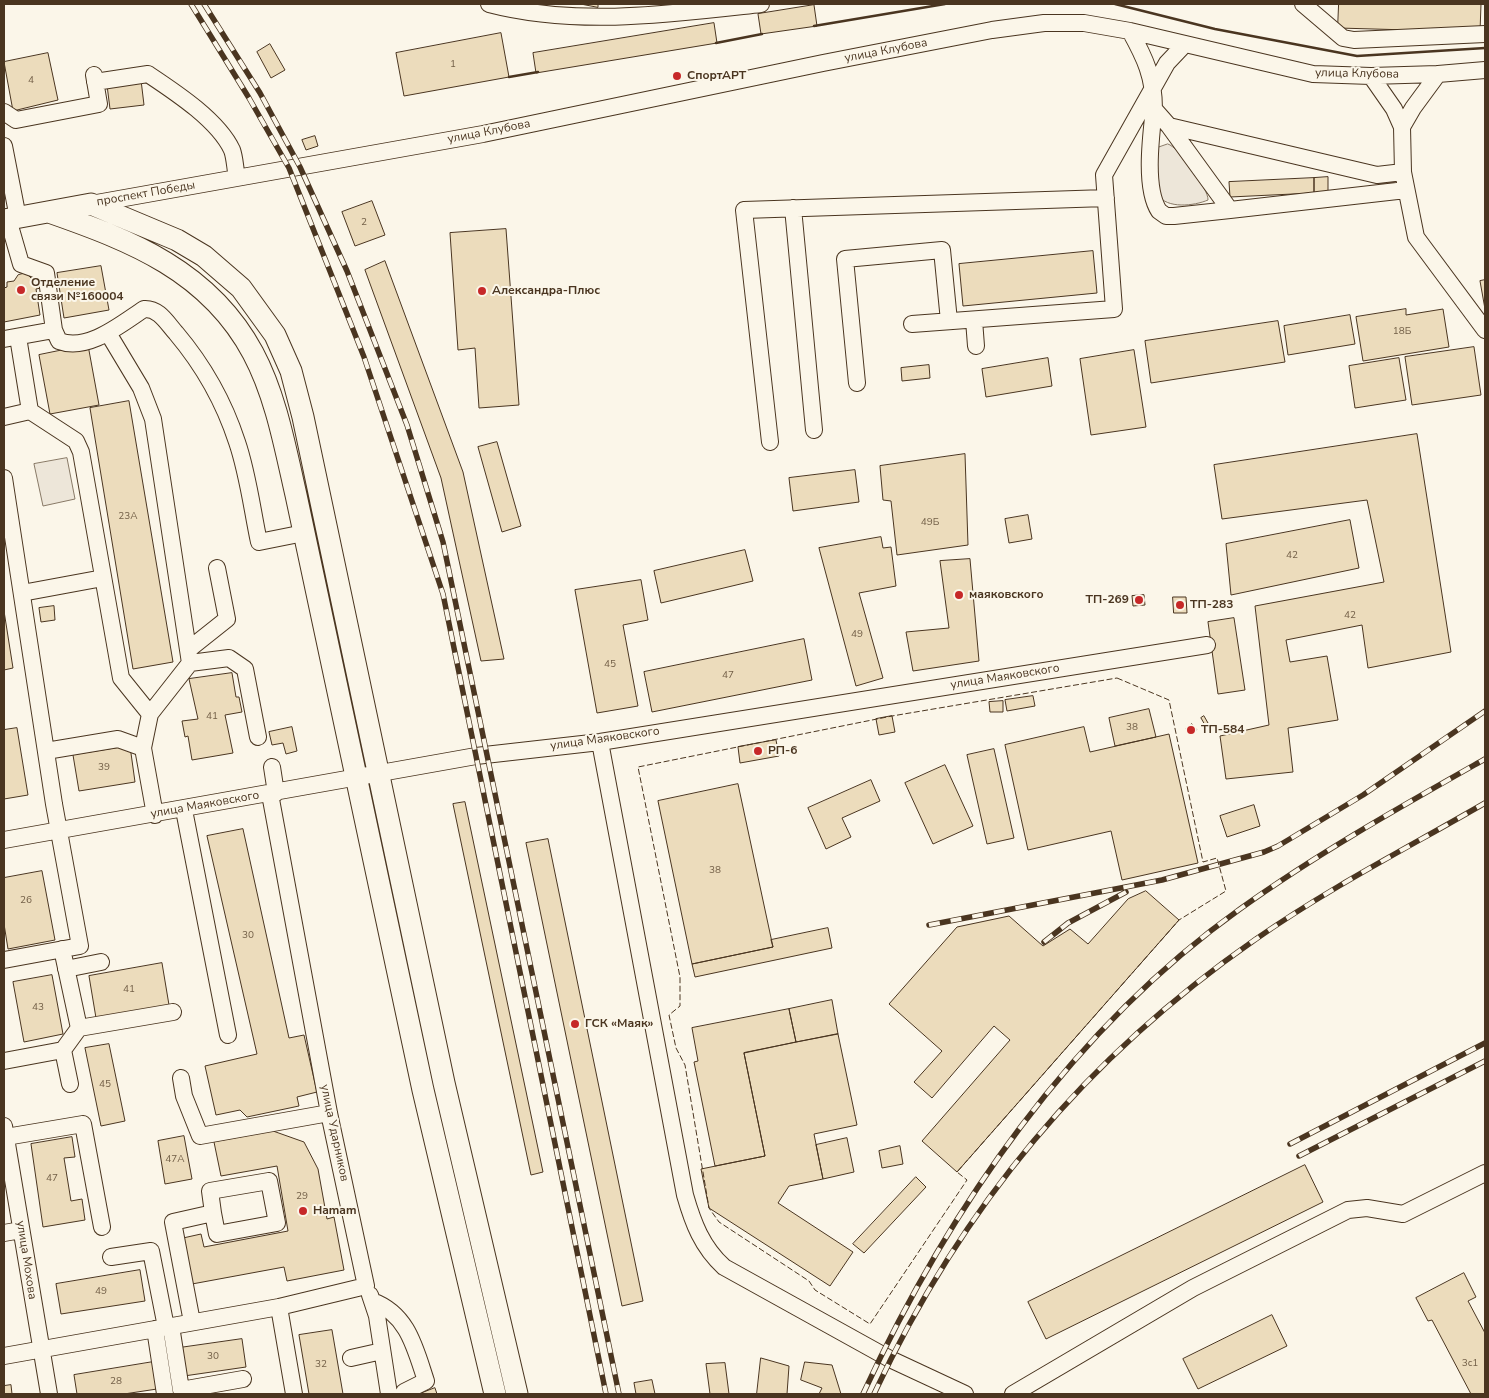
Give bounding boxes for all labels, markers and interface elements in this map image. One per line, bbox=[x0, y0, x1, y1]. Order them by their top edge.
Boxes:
street label: улица Клубова bbox=[843, 36, 929, 66]
house number: 1 bbox=[450, 59, 456, 71]
street label: улица Клубова bbox=[1315, 66, 1399, 82]
place label: СпортАРТ bbox=[687, 69, 746, 83]
marker: СпортАРТ bbox=[671, 70, 683, 82]
house number: 4 bbox=[28, 75, 34, 87]
street label: улица Клубова bbox=[446, 117, 532, 147]
street label: проспект Победы bbox=[96, 178, 196, 210]
house number: 2 bbox=[361, 217, 367, 229]
place label: Отделение связи №160004 bbox=[31, 276, 124, 304]
marker: Отделение связи №160004 bbox=[15, 284, 27, 296]
place label: Александра-Плюс bbox=[492, 284, 600, 298]
marker: Александра-Плюс bbox=[476, 285, 488, 297]
house number: 18Б bbox=[1393, 326, 1411, 338]
house number: 23А bbox=[118, 511, 138, 523]
house number: 49Б bbox=[921, 517, 939, 529]
house number: 42 bbox=[1286, 550, 1298, 562]
place label: маяковского bbox=[969, 588, 1043, 602]
marker: маяковского bbox=[953, 589, 965, 601]
place label: ТП-269 bbox=[1086, 593, 1129, 607]
marker: ТП-269 bbox=[1133, 594, 1145, 606]
place label: ТП-283 bbox=[1190, 598, 1233, 612]
marker: ТП-283 bbox=[1174, 599, 1186, 611]
house number: 42 bbox=[1344, 610, 1356, 622]
house number: 49 bbox=[851, 629, 863, 641]
house number: 45 bbox=[604, 659, 616, 671]
street label: улица Маяковского bbox=[949, 661, 1061, 693]
house number: 47 bbox=[722, 670, 734, 682]
house number: 41 bbox=[206, 711, 218, 723]
house number: 38 bbox=[1126, 722, 1138, 734]
place label: ТП-584 bbox=[1201, 723, 1244, 737]
street label: улица Маяковского bbox=[549, 724, 661, 754]
marker: ТП-584 bbox=[1185, 724, 1197, 736]
place label: РП-6 bbox=[768, 744, 797, 758]
marker: РП-6 bbox=[752, 745, 764, 757]
house number: 39 bbox=[98, 762, 110, 774]
street label: улица Маяковского bbox=[149, 788, 261, 822]
house number: 38 bbox=[709, 865, 721, 877]
house number: 26 bbox=[20, 895, 32, 907]
house number: 30 bbox=[242, 930, 254, 942]
house number: 41 bbox=[123, 984, 135, 996]
house number: 43 bbox=[32, 1002, 44, 1014]
place label: ГСК «Маяк» bbox=[585, 1017, 654, 1031]
marker: ГСК «Маяк» bbox=[569, 1018, 581, 1030]
house number: 45 bbox=[99, 1079, 111, 1091]
street label: улица Ударников bbox=[317, 1083, 351, 1183]
house number: 47А bbox=[165, 1154, 185, 1166]
house number: 47 bbox=[46, 1173, 58, 1185]
house number: 29 bbox=[296, 1191, 308, 1203]
place label: Hamam bbox=[313, 1204, 356, 1218]
marker: Hamam bbox=[297, 1205, 309, 1217]
street label: улица Мохова bbox=[13, 1220, 39, 1300]
house number: 49 bbox=[95, 1286, 107, 1298]
house number: 30 bbox=[207, 1351, 219, 1363]
house number: 3с1 bbox=[1462, 1358, 1478, 1370]
house number: 32 bbox=[315, 1359, 327, 1371]
house number: 28 bbox=[110, 1376, 122, 1388]

